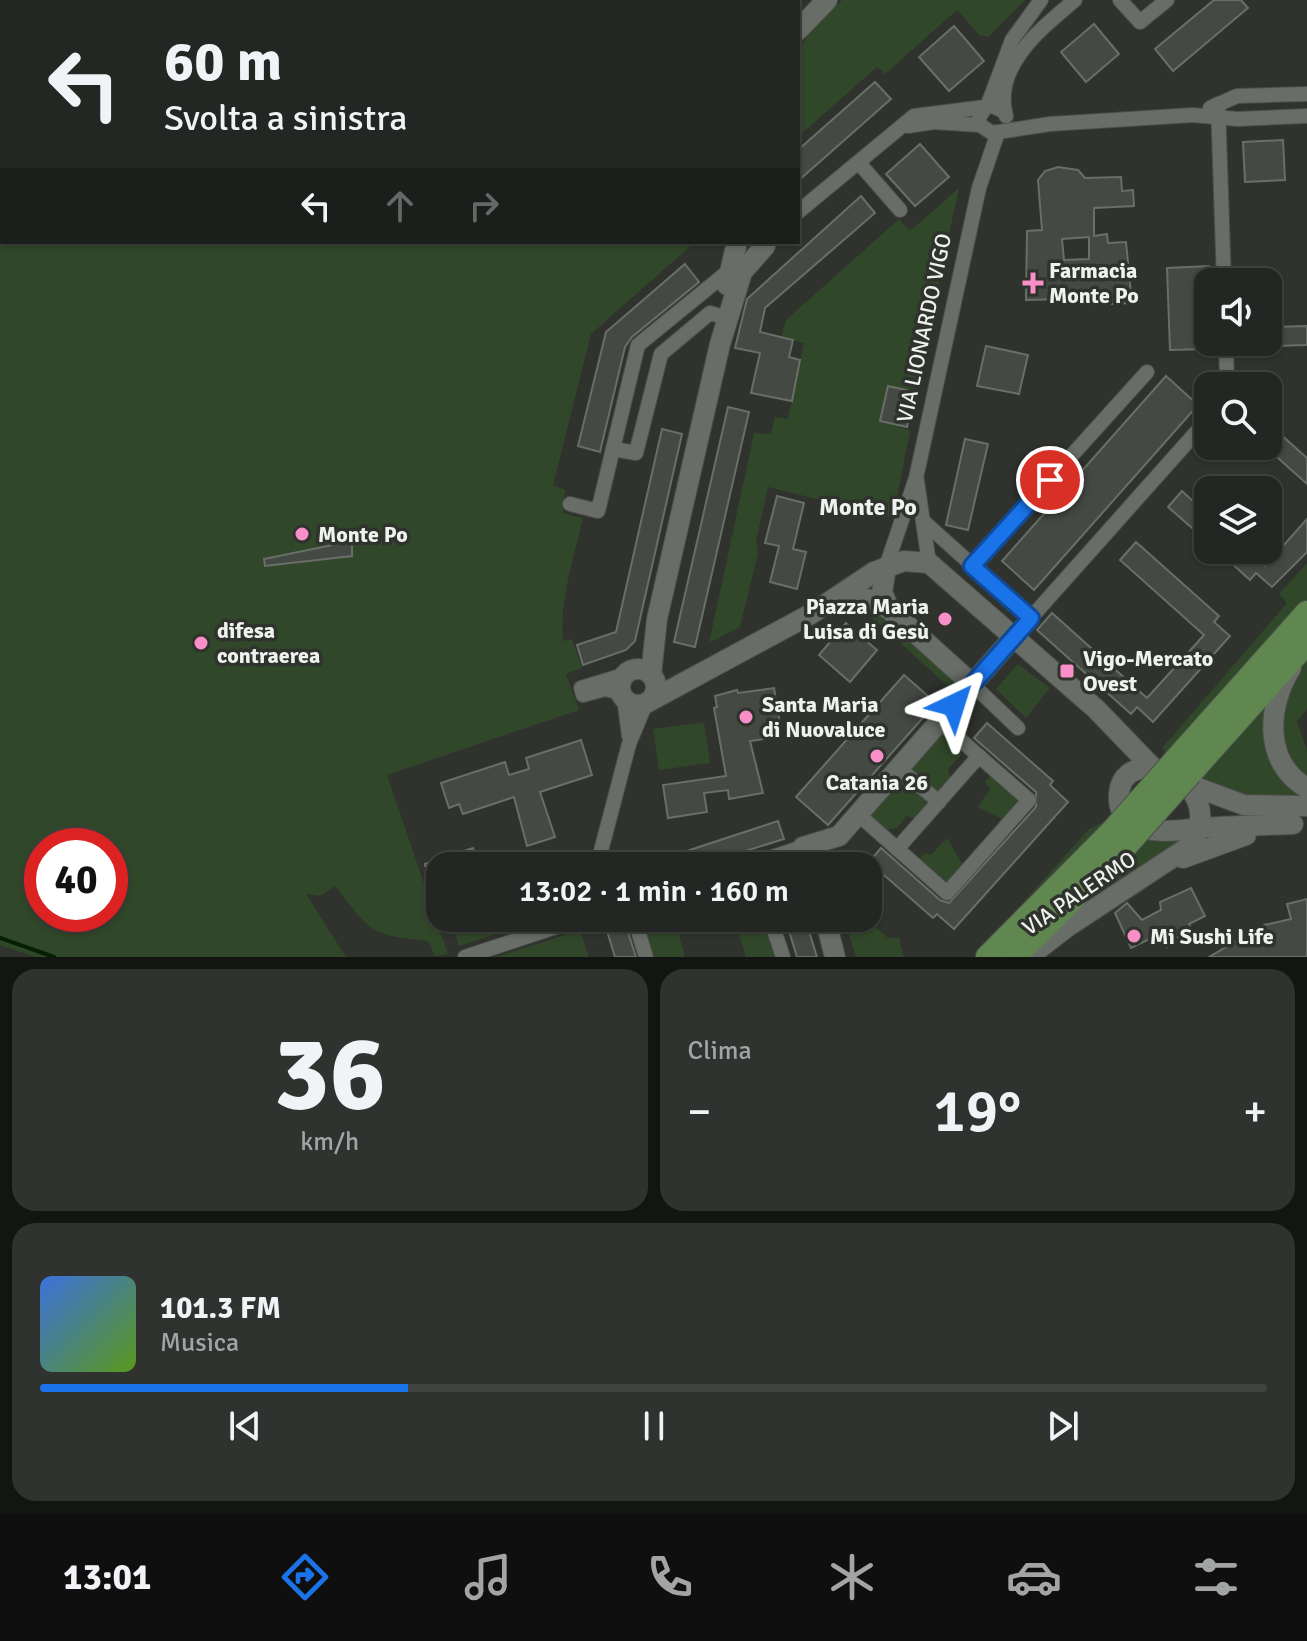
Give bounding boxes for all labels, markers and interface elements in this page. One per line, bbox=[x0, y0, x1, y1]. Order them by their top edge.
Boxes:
text: 60 m bbox=[164, 27, 282, 96]
icon: left bbox=[32, 32, 136, 136]
text: Svolta a sinistra bbox=[164, 96, 407, 141]
icon: left bbox=[294, 184, 338, 228]
icon: ahead bbox=[378, 184, 422, 228]
icon: right bbox=[462, 184, 506, 228]
street label: VIA LIONARDO VIGO bbox=[891, 231, 957, 425]
place label: Farmacia Monte Po bbox=[1049, 257, 1139, 309]
map controls bbox=[1194, 268, 1282, 564]
button: sound bbox=[1194, 268, 1282, 356]
marker: Farmacia Monte Po bbox=[1024, 274, 1042, 292]
button: search bbox=[1194, 372, 1282, 460]
pin bbox=[1016, 446, 1084, 514]
icon: arrive bbox=[1028, 458, 1072, 502]
button: layers bbox=[1194, 476, 1282, 564]
district label: Monte Po bbox=[819, 492, 917, 522]
place label: Monte Po bbox=[318, 521, 408, 548]
marker: Monte Po bbox=[293, 525, 311, 543]
place label: Piazza Maria Luisa di Gesù bbox=[803, 593, 929, 645]
marker: Piazza Maria Luisa di Gesù bbox=[936, 610, 954, 628]
place label: difesa contraerea bbox=[217, 617, 320, 669]
marker: difesa contraerea bbox=[192, 634, 210, 652]
place label: Vigo-Mercato Ovest bbox=[1083, 645, 1213, 697]
marker: Vigo-Mercato Ovest bbox=[1058, 662, 1076, 680]
position arrow bbox=[912, 663, 996, 747]
place label: Santa Maria di Nuovaluce bbox=[762, 691, 886, 743]
marker: Santa Maria di Nuovaluce bbox=[737, 708, 755, 726]
marker: Catania 26 bbox=[868, 747, 886, 765]
place label: Catania 26 bbox=[826, 769, 928, 796]
speed limit sign: 40 bbox=[24, 828, 128, 932]
street label: VIA PALERMO bbox=[1017, 845, 1141, 941]
text: 13:02 · 1 min · 160 m bbox=[519, 873, 789, 910]
place label: Mi Sushi Life bbox=[1150, 923, 1274, 950]
marker: Mi Sushi Life bbox=[1125, 927, 1143, 945]
text: 36 bbox=[274, 1010, 386, 1138]
text: Clima bbox=[688, 1035, 752, 1067]
text: 19° bbox=[933, 1075, 1021, 1149]
text: − bbox=[688, 1085, 711, 1139]
text: + bbox=[1243, 1085, 1267, 1139]
text: km/h bbox=[300, 1126, 359, 1158]
text: 101.3 FM bbox=[160, 1290, 281, 1327]
text: Musica bbox=[160, 1327, 239, 1359]
icon: previous bbox=[223, 1404, 267, 1448]
icon: pause bbox=[632, 1404, 676, 1448]
icon: next bbox=[1041, 1404, 1085, 1448]
icon: directions bbox=[277, 1549, 333, 1605]
icon: music bbox=[460, 1549, 516, 1605]
icon: phone bbox=[642, 1549, 698, 1605]
icon: climate bbox=[824, 1549, 880, 1605]
icon: car bbox=[1006, 1549, 1062, 1605]
icon: filters bbox=[1188, 1549, 1244, 1605]
text: 13:01 bbox=[63, 1555, 151, 1600]

